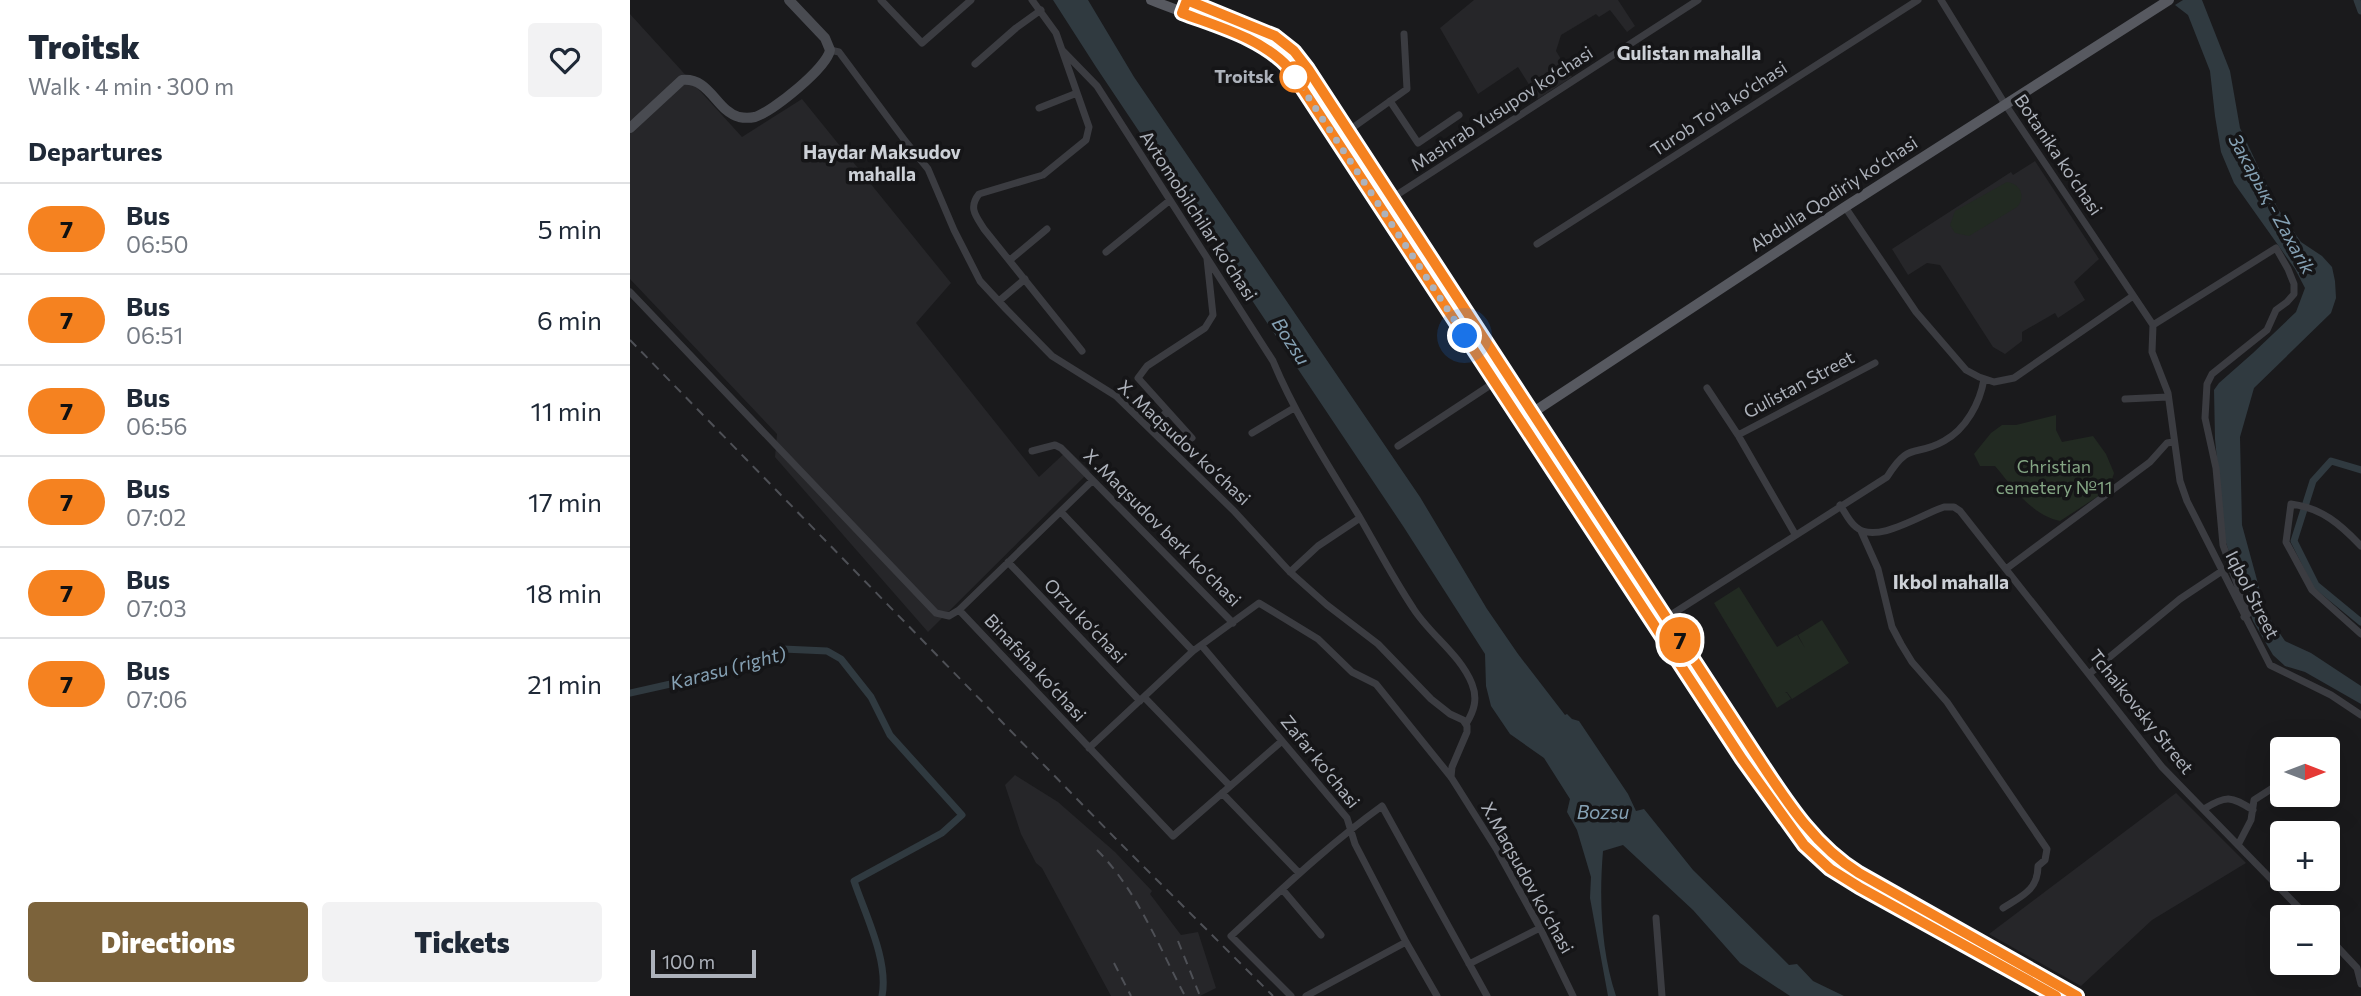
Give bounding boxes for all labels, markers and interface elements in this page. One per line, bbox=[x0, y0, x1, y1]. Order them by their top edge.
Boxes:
button: heart bbox=[528, 23, 602, 97]
text: Troitsk bbox=[28, 25, 140, 66]
street label: Mashrab Yusupov ko‘chasi bbox=[1406, 41, 1597, 175]
district label: Gulistan mahalla bbox=[1617, 41, 1761, 64]
street label: Turob To‘la ko‘chasi bbox=[1646, 56, 1791, 161]
marker: Troitsk bbox=[1280, 62, 1310, 92]
place label: Troitsk bbox=[1214, 65, 1275, 87]
text: Walk · 4 min · 300 m bbox=[28, 72, 234, 100]
street label: Botanika ko‘chasi bbox=[2010, 90, 2107, 219]
street label: Avtomobilchilar ko‘chasi bbox=[1136, 126, 1262, 305]
water label: Закарық - Zaxarik bbox=[2224, 130, 2321, 279]
street label: Abdulla Qodiriy ko‘chasi bbox=[1746, 131, 1921, 256]
text: Departures bbox=[28, 135, 163, 166]
district label: Haydar Maksudov mahalla bbox=[803, 140, 962, 185]
text: Bus bbox=[126, 199, 170, 230]
text: 5 min bbox=[538, 213, 602, 244]
text: 7 bbox=[60, 214, 73, 243]
text: 06:50 bbox=[126, 230, 189, 258]
text: Bus bbox=[126, 290, 170, 321]
text: 6 min bbox=[537, 304, 602, 335]
text: 7 bbox=[60, 305, 73, 334]
water label: Bozsu bbox=[1268, 313, 1316, 369]
your location bbox=[1447, 318, 1482, 353]
text: 06:51 bbox=[126, 321, 183, 349]
street label: Gulistan Street bbox=[1739, 346, 1858, 422]
street label: X. Maqsudov ko‘chasi bbox=[1114, 375, 1256, 509]
text: Bus bbox=[126, 381, 170, 412]
text: 11 min bbox=[531, 395, 602, 426]
text: 7 bbox=[60, 396, 73, 425]
text: 06:56 bbox=[126, 412, 188, 440]
street label: X .Maqsudov berk ko‘chasi bbox=[1079, 444, 1246, 611]
park label: Christian cemetery №11 bbox=[1996, 455, 2112, 498]
text: Bus bbox=[126, 472, 170, 503]
text: 17 min bbox=[528, 486, 602, 517]
text: 7 bbox=[60, 487, 73, 516]
text: 07:02 bbox=[126, 503, 186, 531]
street label: Iqbol Street bbox=[2221, 547, 2284, 642]
text: Bus bbox=[126, 563, 170, 594]
district label: Ikbol mahalla bbox=[1893, 570, 2009, 593]
street label: Orzu ko‘chasi bbox=[1040, 573, 1131, 667]
text: 18 min bbox=[526, 577, 602, 608]
text: 7 bbox=[60, 578, 73, 607]
text: 07:03 bbox=[126, 594, 187, 622]
street label: Binafsha ko‘chasi bbox=[980, 609, 1091, 726]
line badge: 7 bbox=[1657, 617, 1703, 663]
text: 7 bbox=[1673, 625, 1687, 654]
water label: Karasu (right) bbox=[667, 641, 788, 694]
street label: Tchaikovsky Street bbox=[2085, 645, 2199, 778]
text: Bus bbox=[126, 654, 170, 685]
text: 21 min bbox=[527, 668, 602, 699]
text: 7 bbox=[60, 669, 73, 698]
text: 07:06 bbox=[126, 685, 187, 713]
street label: Zafar ko‘chasi bbox=[1277, 711, 1365, 812]
north arrow bbox=[2270, 737, 2340, 807]
map controls bbox=[2270, 737, 2340, 975]
street label: X.Maqsudov ko‘chasi bbox=[1477, 798, 1579, 957]
water label: Bozsu bbox=[1577, 800, 1630, 823]
button: + bbox=[2270, 821, 2340, 891]
button: Directions bbox=[28, 902, 308, 982]
button: Tickets bbox=[322, 902, 602, 982]
button: − bbox=[2270, 905, 2340, 975]
scale bar bbox=[651, 947, 756, 979]
text: 100 m bbox=[662, 950, 715, 973]

